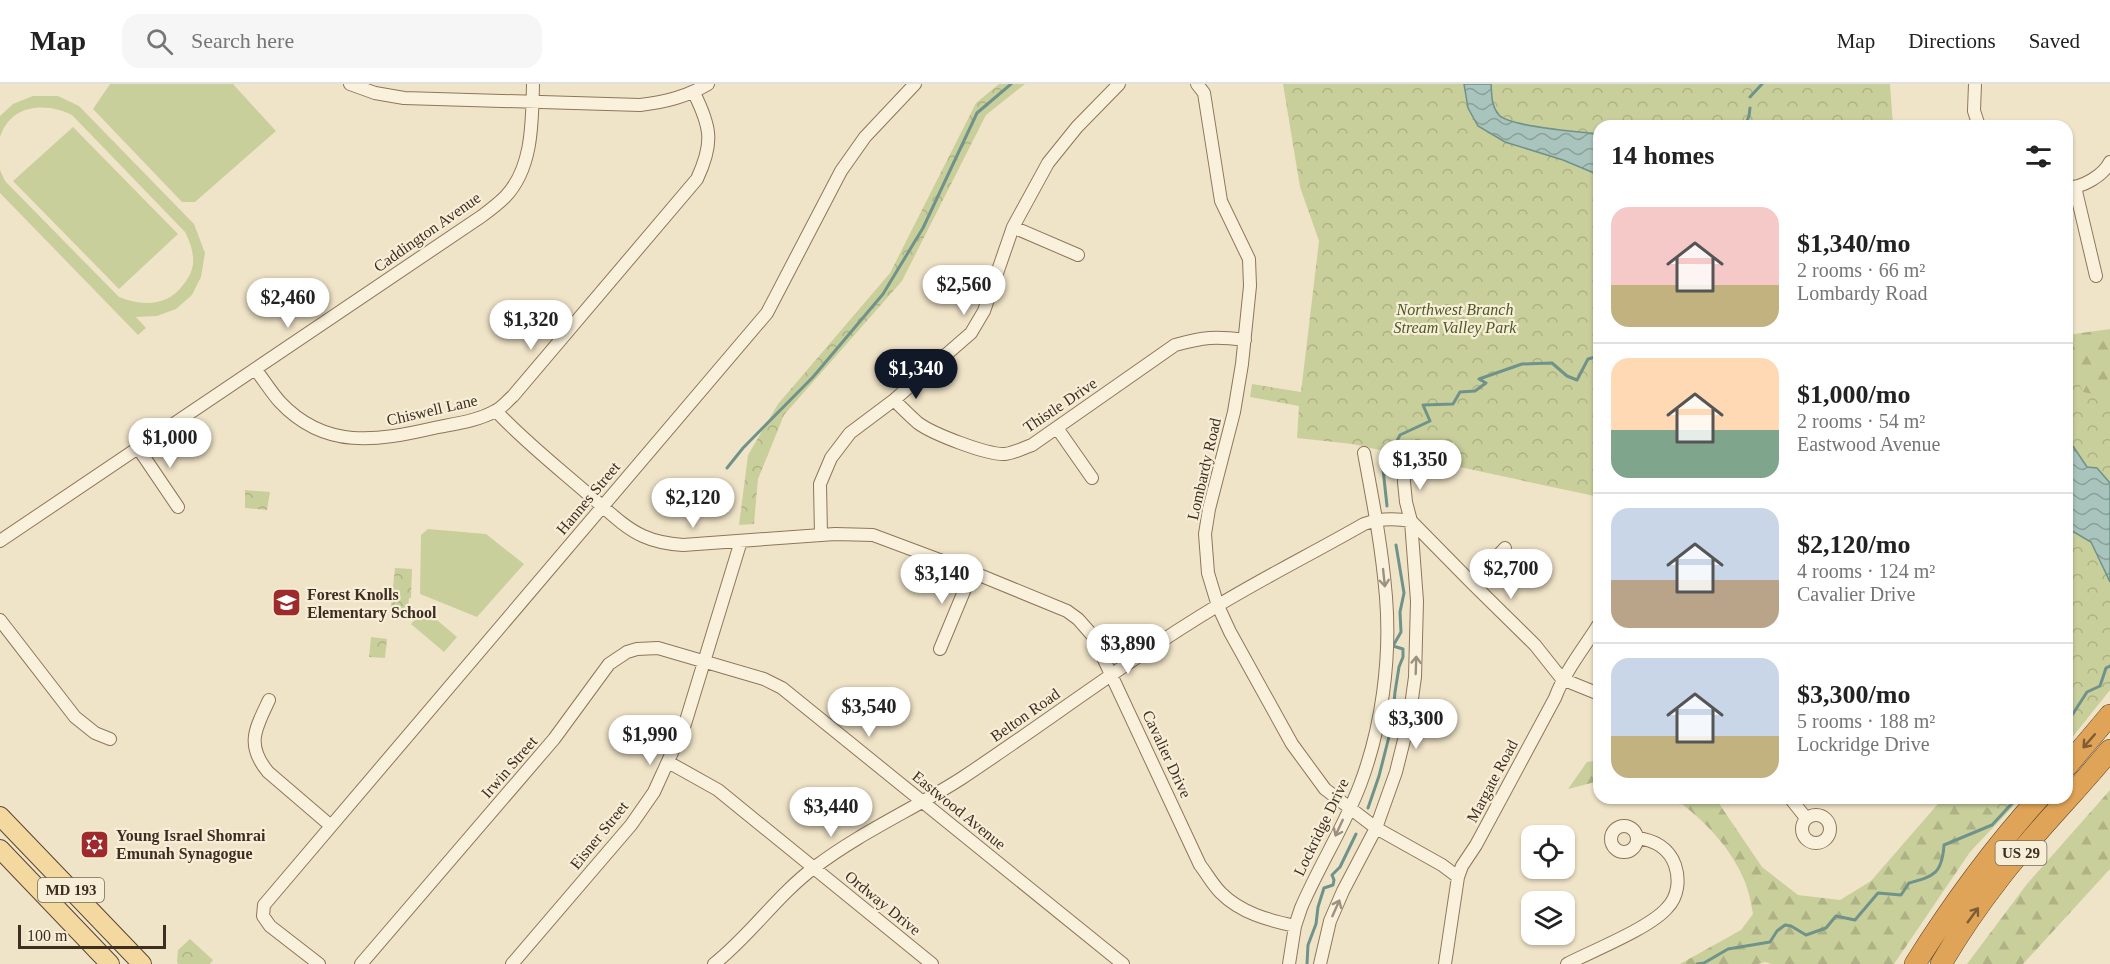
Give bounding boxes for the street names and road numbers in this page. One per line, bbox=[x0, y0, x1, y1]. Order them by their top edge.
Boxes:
street label: Caddington Avenue bbox=[370, 189, 484, 276]
street label: Thistle Drive bbox=[1020, 374, 1100, 436]
street label: Chiswell Lane bbox=[385, 391, 479, 429]
street label: Lombardy Road bbox=[1184, 416, 1225, 522]
street label: Hannes Street bbox=[553, 458, 624, 538]
street label: Belton Road bbox=[987, 685, 1063, 745]
street label: Cavalier Drive bbox=[1139, 708, 1195, 800]
street label: Irwin Street bbox=[478, 732, 541, 801]
street label: Margate Road bbox=[1463, 737, 1522, 826]
street label: Eastwood Avenue bbox=[909, 767, 1009, 853]
street label: Lockridge Drive bbox=[1290, 776, 1353, 879]
street label: Eisner Street bbox=[567, 797, 632, 872]
road number: US 29 bbox=[1996, 841, 2046, 865]
street label: Ordway Drive bbox=[841, 867, 924, 939]
road number: MD 193 bbox=[38, 878, 104, 902]

